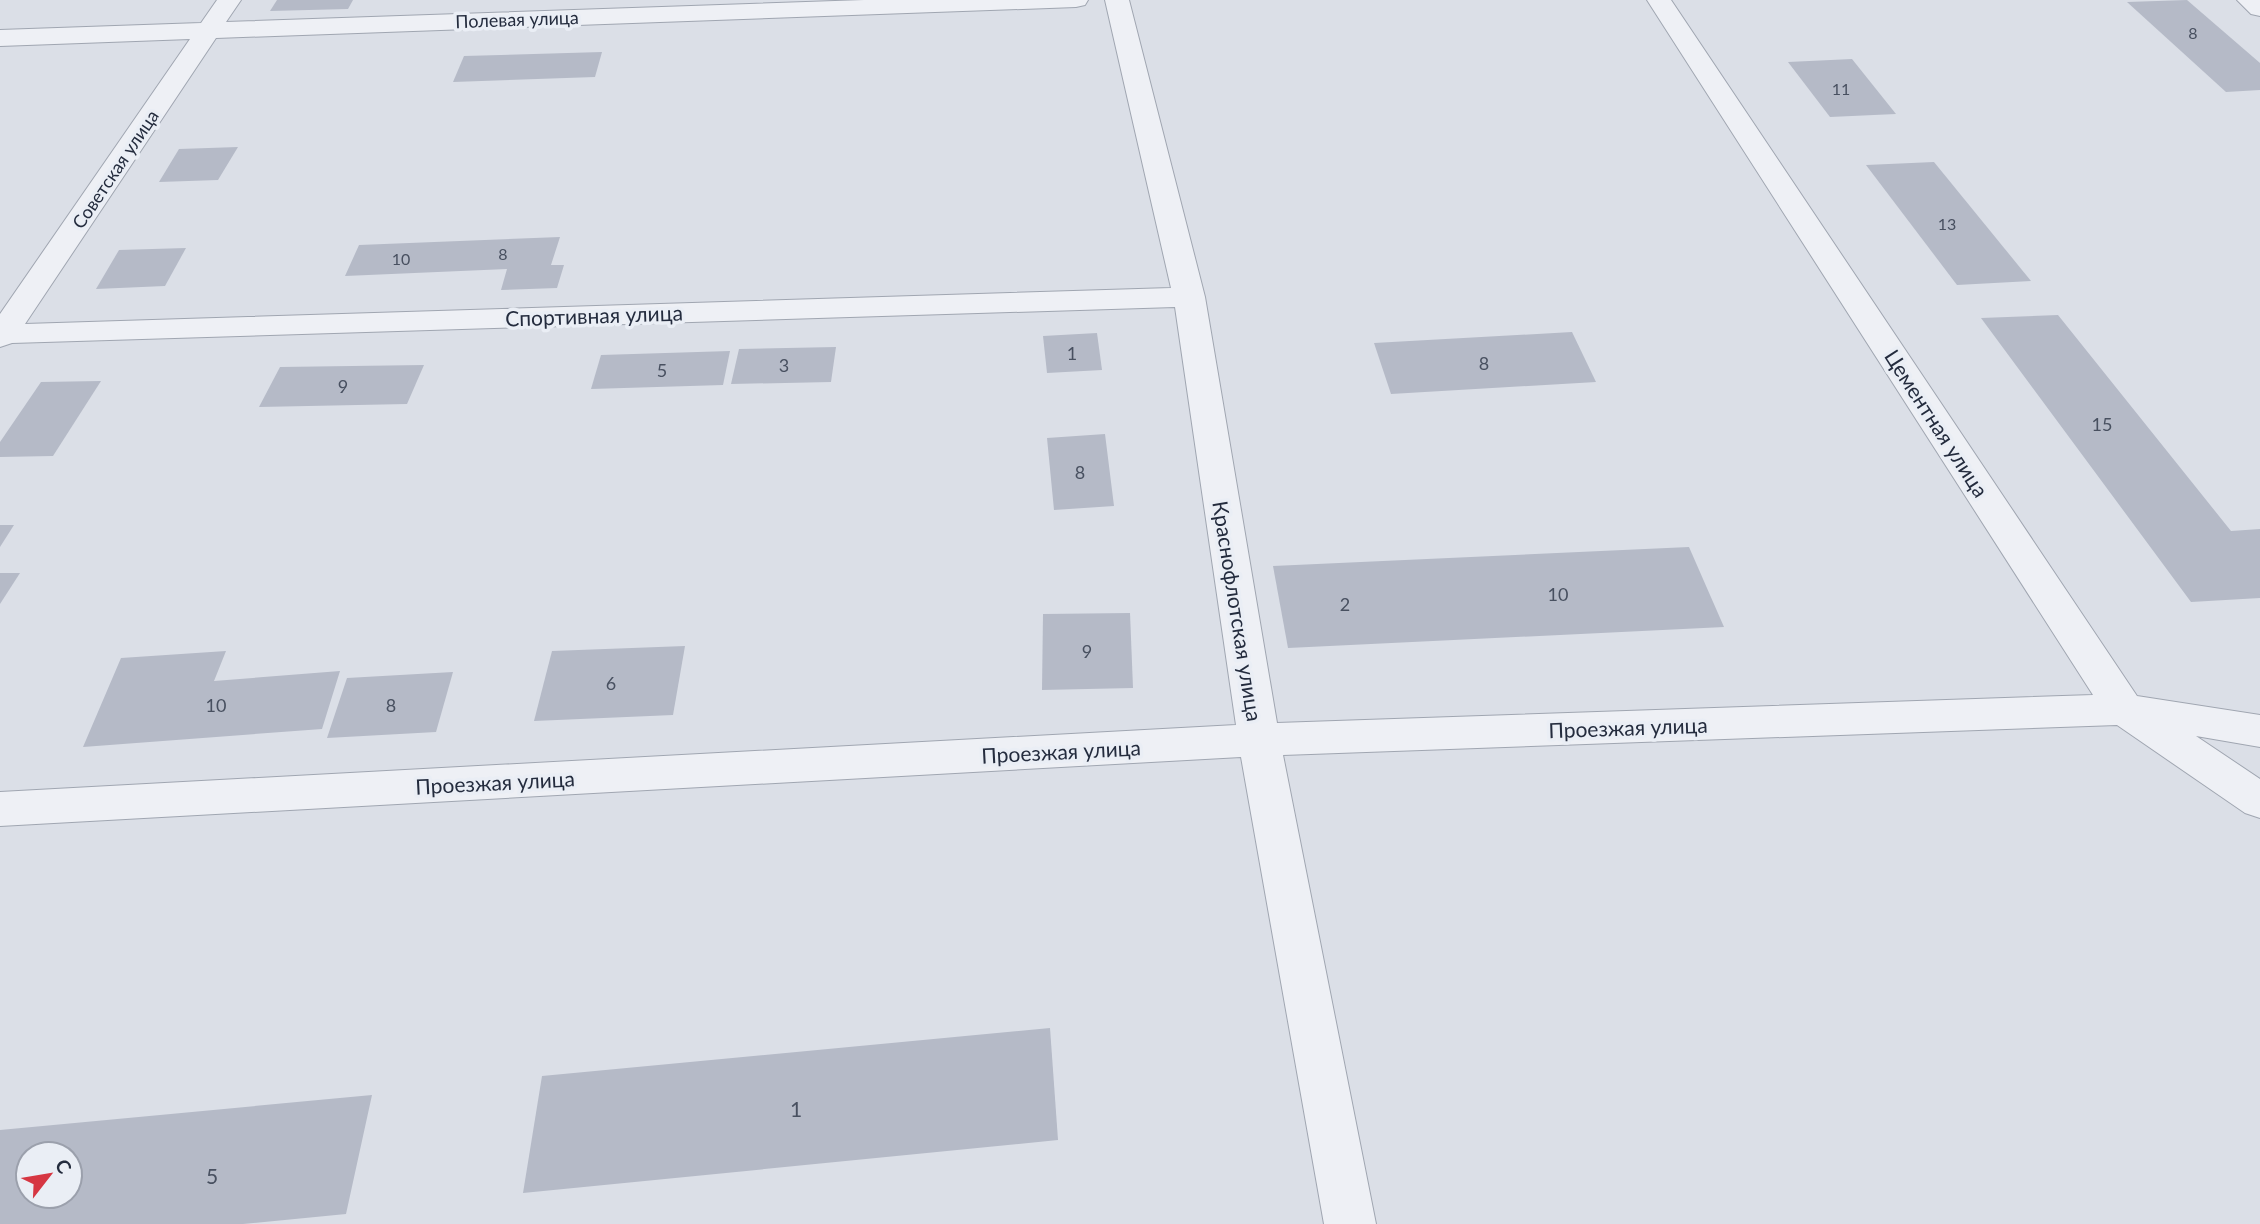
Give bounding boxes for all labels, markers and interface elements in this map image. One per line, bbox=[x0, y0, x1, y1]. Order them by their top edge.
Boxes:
street label: Полевая улица bbox=[455, 6, 579, 32]
house number: 8 bbox=[2188, 23, 2198, 42]
house number: 11 bbox=[1832, 79, 1850, 98]
street label: Советская улица bbox=[67, 105, 163, 233]
house number: 13 bbox=[1938, 214, 1956, 233]
house number: 8 bbox=[498, 244, 508, 263]
house number: 10 bbox=[392, 249, 410, 268]
street label: Спортивная улица bbox=[505, 299, 683, 331]
house number: 1 bbox=[1067, 342, 1077, 364]
street label: Цементная улица bbox=[1880, 345, 1994, 501]
house number: 8 bbox=[1479, 352, 1489, 374]
house number: 3 bbox=[779, 354, 789, 376]
house number: 5 bbox=[657, 359, 667, 381]
house number: 9 bbox=[338, 375, 348, 397]
house number: 15 bbox=[2092, 413, 2112, 435]
house number: 8 bbox=[1075, 461, 1085, 483]
street label: Краснофлотская улица bbox=[1208, 499, 1268, 723]
house number: 10 bbox=[1548, 583, 1568, 605]
house number: 2 bbox=[1340, 593, 1350, 615]
house number: 9 bbox=[1082, 640, 1092, 662]
house number: 6 bbox=[606, 672, 616, 694]
house number: 10 bbox=[206, 694, 226, 716]
house number: 8 bbox=[386, 694, 396, 716]
street label: Проезжая улица bbox=[1548, 712, 1708, 742]
street label: Проезжая улица bbox=[981, 734, 1141, 768]
street label: Проезжая улица bbox=[415, 765, 575, 799]
house number: 1 bbox=[790, 1096, 802, 1121]
north arrow bbox=[14, 1140, 84, 1210]
text: С bbox=[51, 1155, 77, 1178]
house number: 5 bbox=[206, 1163, 218, 1188]

